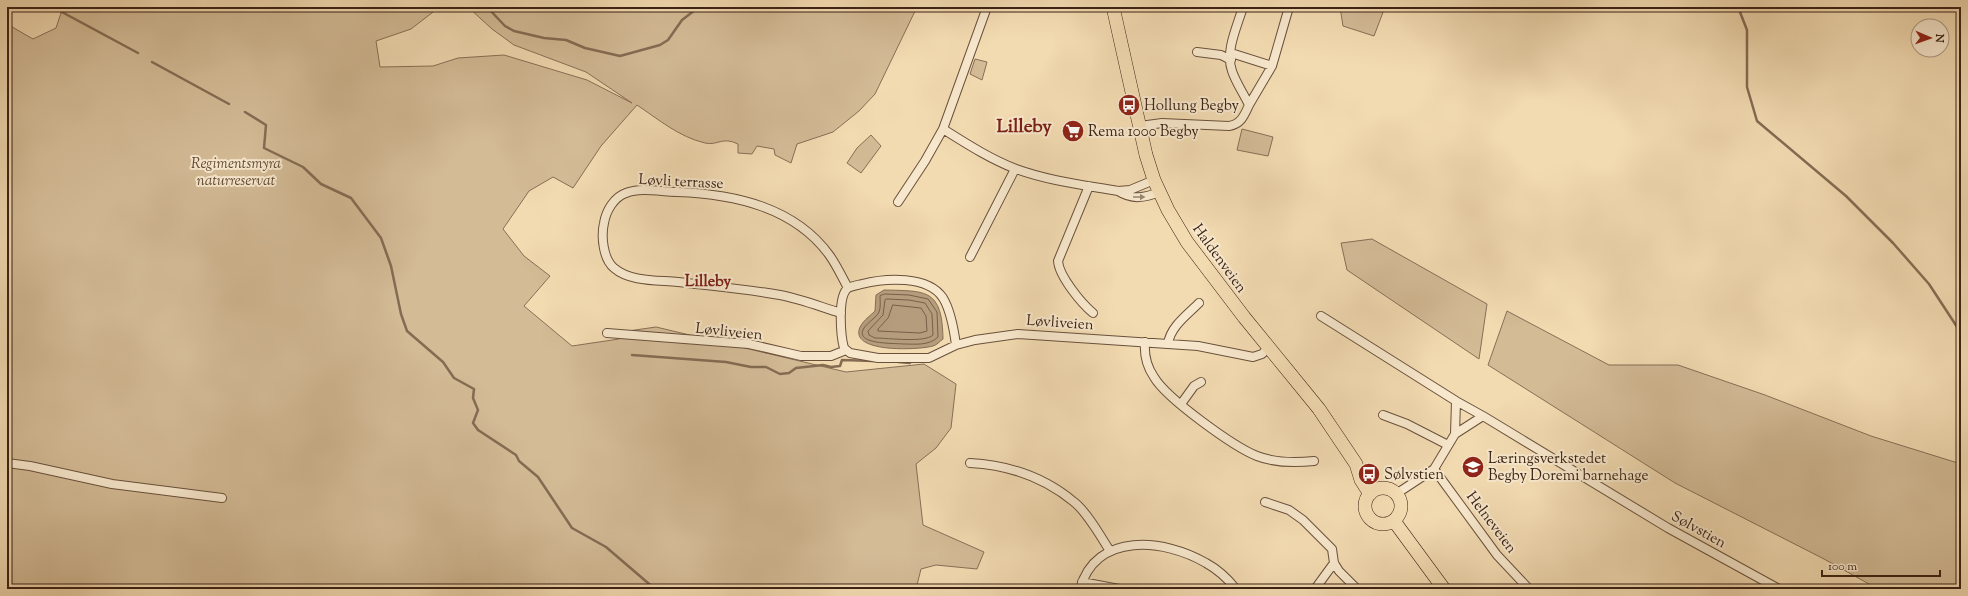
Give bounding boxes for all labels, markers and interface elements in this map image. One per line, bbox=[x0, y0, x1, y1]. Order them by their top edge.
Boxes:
north arrow bbox=[1910, 18, 1950, 58]
text: N bbox=[1931, 33, 1947, 43]
bus stop icon: Hollung Begby bbox=[1116, 92, 1142, 118]
place label: Hollung Begby bbox=[1144, 96, 1239, 117]
district label: Lilleby bbox=[996, 114, 1052, 141]
supermarket icon: Rema 1000 Begby bbox=[1060, 118, 1086, 144]
place label: Rema 1000 Begby bbox=[1088, 122, 1199, 143]
park label: Regimentsmyra naturreservat bbox=[191, 154, 281, 192]
street label: Løvli terrasse bbox=[638, 170, 724, 195]
one-way arrow bbox=[1133, 194, 1146, 200]
street label: Haldenveien bbox=[1186, 220, 1251, 298]
district label: Lilleby bbox=[685, 271, 731, 294]
street label: Løvliveien bbox=[1026, 311, 1094, 336]
street label: Løvliveien bbox=[694, 319, 764, 346]
place label: Læringsverkstedet Begby Doremi barnehage bbox=[1488, 449, 1649, 487]
school or university icon: Læringsverkstedet Begby Doremi barnehage bbox=[1460, 454, 1486, 480]
bus stop icon: Sølvstien bbox=[1356, 461, 1382, 487]
place label: Sølvstien bbox=[1384, 465, 1444, 486]
street label: Helneveien bbox=[1460, 487, 1521, 558]
street label: Sølvstien bbox=[1667, 507, 1730, 554]
scale bar bbox=[1822, 552, 1940, 578]
text: 100 m bbox=[1828, 558, 1857, 576]

